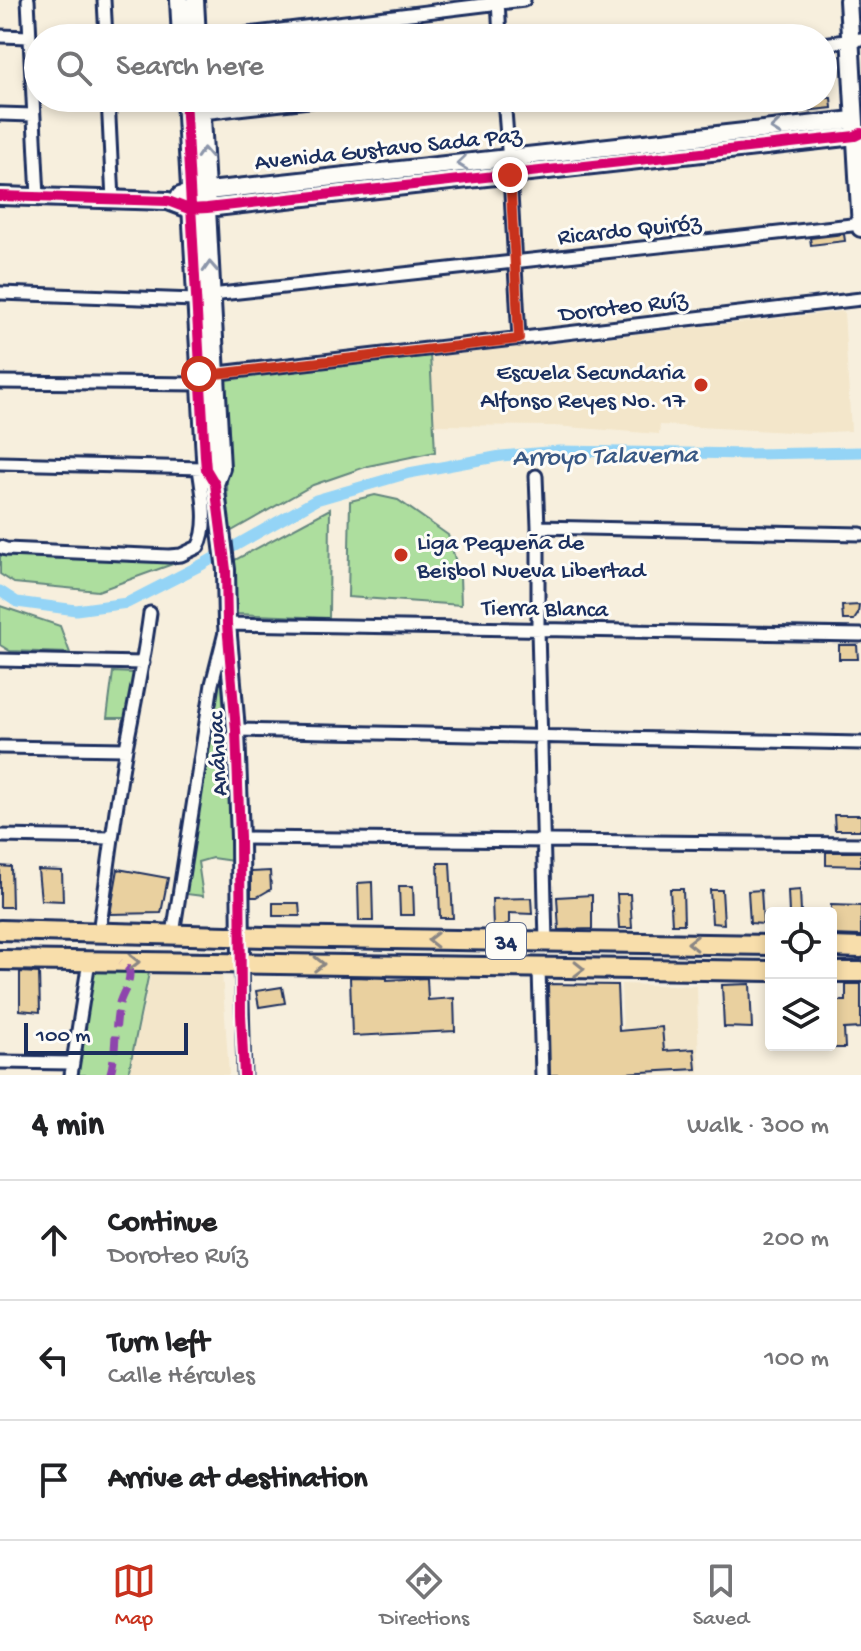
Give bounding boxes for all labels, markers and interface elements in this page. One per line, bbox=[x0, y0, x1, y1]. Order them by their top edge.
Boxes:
search box bbox=[24, 24, 837, 112]
icon: search bbox=[52, 46, 96, 90]
text: Search here bbox=[116, 51, 264, 86]
one-way arrow bbox=[769, 119, 782, 136]
street label: Avenida Gustavo Sada Paz bbox=[253, 122, 525, 179]
one-way arrow bbox=[196, 146, 213, 159]
one-way arrow bbox=[455, 154, 468, 171]
route end bbox=[492, 157, 528, 193]
street label: Ricardo Quiróz bbox=[556, 209, 704, 253]
one-way arrow bbox=[202, 260, 219, 273]
street label: Doroteo Ruíz bbox=[556, 286, 691, 331]
route start bbox=[181, 356, 217, 392]
place label: Escuela Secundaria Alfonso Reyes No. 17 bbox=[480, 360, 686, 417]
marker: Escuela Secundaria Alfonso Reyes No. 17 bbox=[692, 376, 710, 394]
water label: Arroyo Talaverna bbox=[512, 441, 699, 476]
place label: Liga Pequeña de Beisbol Nueva Libertad bbox=[416, 530, 647, 587]
marker: Liga Pequeña de Beisbol Nueva Libertad bbox=[392, 546, 410, 564]
street label: Tierra Blanca bbox=[479, 595, 609, 626]
street label: Anáhuac bbox=[203, 710, 236, 797]
map controls bbox=[765, 907, 837, 1051]
button: locate bbox=[765, 907, 837, 979]
road number: 34 bbox=[486, 923, 526, 959]
one-way arrow bbox=[426, 931, 439, 949]
one-way arrow bbox=[686, 934, 699, 952]
one-way arrow bbox=[128, 953, 141, 971]
one-way arrow bbox=[313, 956, 326, 973]
one-way arrow bbox=[573, 960, 586, 978]
button: layers bbox=[765, 979, 837, 1051]
scale bar bbox=[24, 1019, 188, 1055]
text: 100 m bbox=[36, 1024, 91, 1050]
text: 4 min bbox=[32, 1107, 104, 1147]
text: Walk · 300 m bbox=[687, 1112, 829, 1143]
text: Continue bbox=[108, 1207, 217, 1242]
icon: ahead bbox=[32, 1218, 76, 1262]
text: 200 m bbox=[762, 1225, 829, 1256]
text: Doroteo Ruíz bbox=[108, 1242, 248, 1273]
text: Turn left bbox=[108, 1327, 209, 1362]
icon: left bbox=[32, 1338, 76, 1382]
text: 100 m bbox=[764, 1345, 829, 1376]
text: Calle Hércules bbox=[108, 1362, 255, 1393]
icon: arrive bbox=[32, 1458, 76, 1502]
text: Arrive at destination bbox=[108, 1463, 368, 1498]
tab: Map bbox=[112, 1559, 156, 1633]
tab: Directions bbox=[380, 1559, 469, 1633]
tab: Saved bbox=[693, 1559, 749, 1633]

